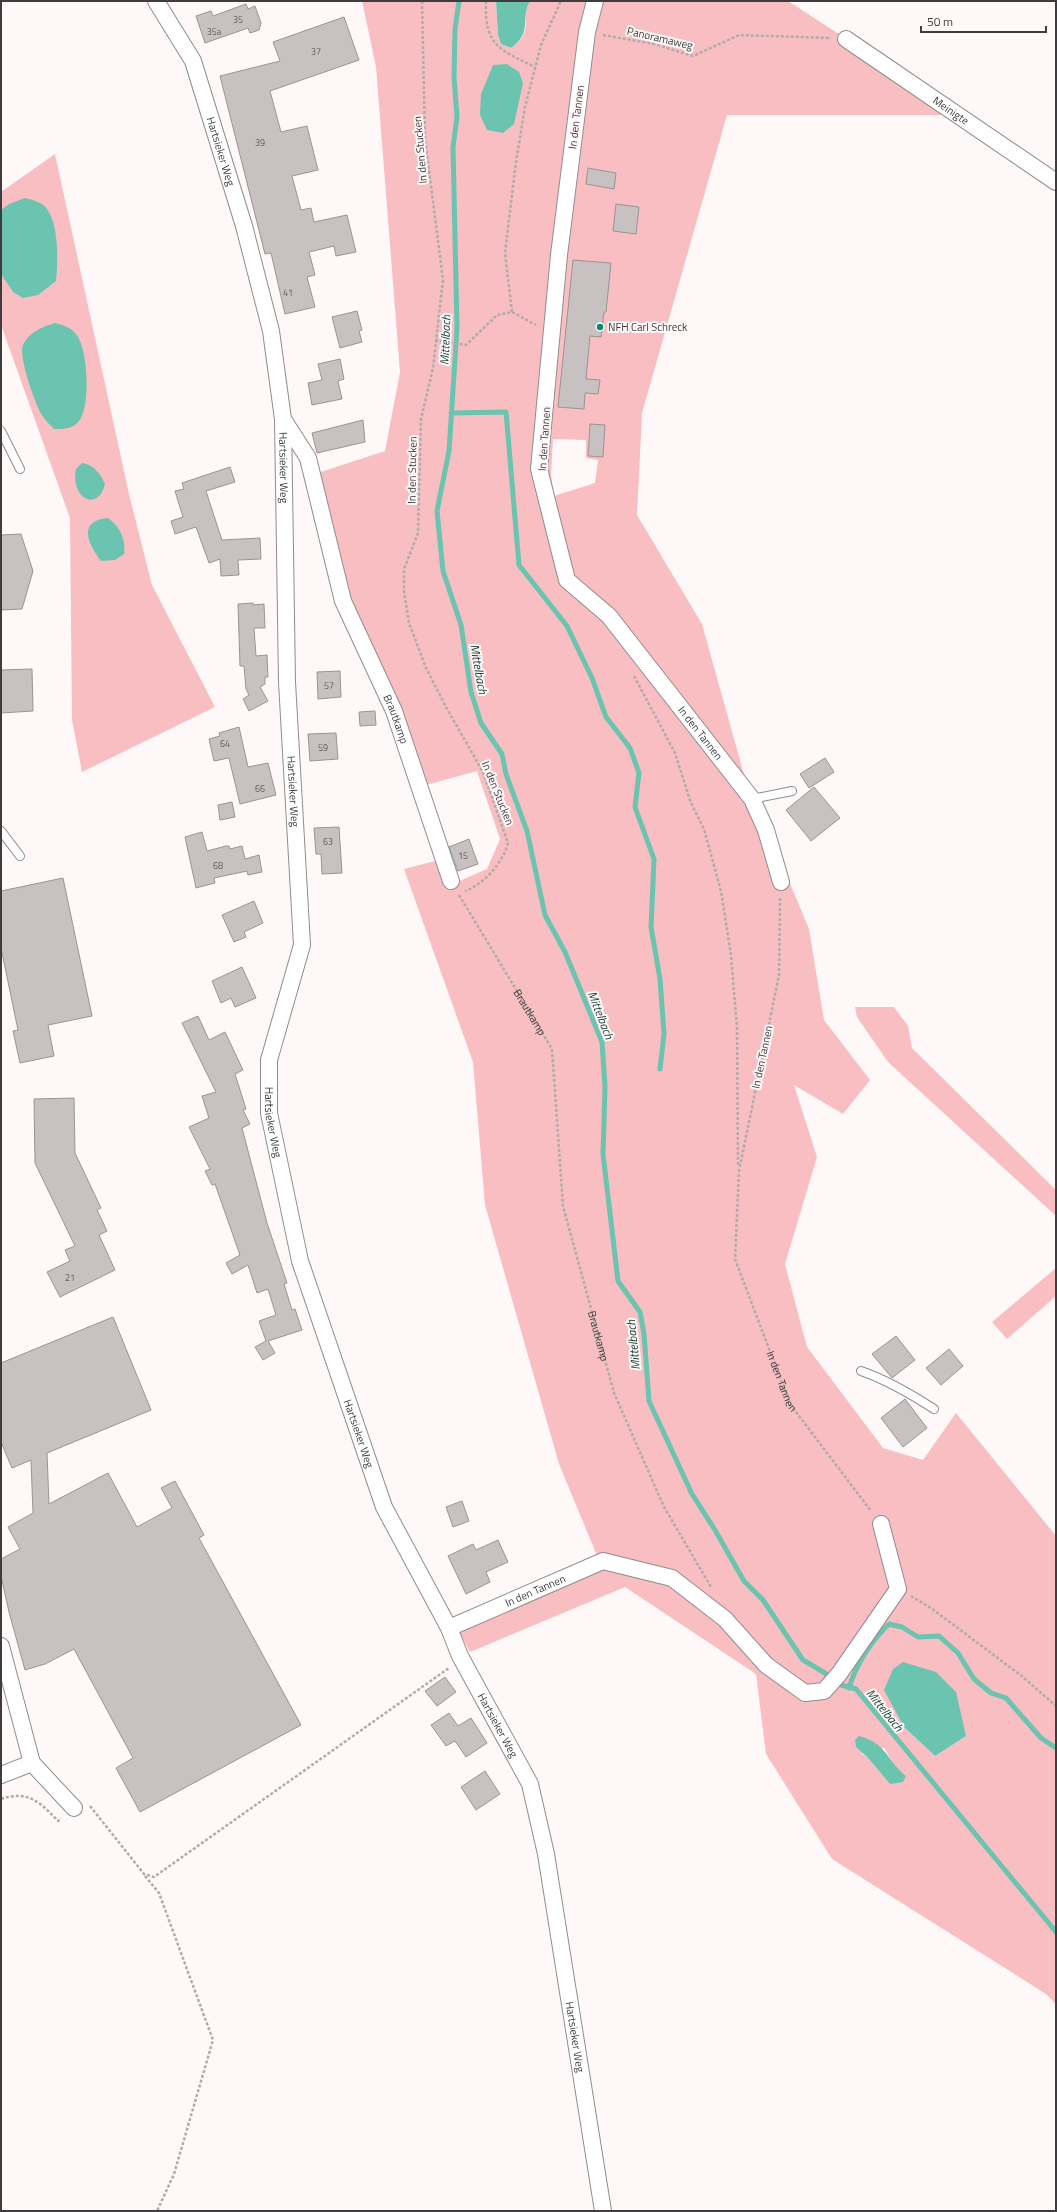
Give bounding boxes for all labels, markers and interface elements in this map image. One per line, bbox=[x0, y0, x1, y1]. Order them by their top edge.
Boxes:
scale bar bbox=[921, 8, 1046, 34]
text: 50 m bbox=[927, 12, 953, 31]
house number: 35 bbox=[233, 13, 243, 26]
street label: Panoramaweg bbox=[625, 23, 695, 53]
house number: 35a bbox=[207, 25, 222, 38]
house number: 37 bbox=[311, 45, 321, 58]
street label: In den Tannen bbox=[564, 84, 588, 150]
street label: Meinigte bbox=[930, 92, 973, 129]
street label: Hartsieker Weg bbox=[203, 115, 239, 188]
street label: In den Stucken bbox=[409, 116, 431, 184]
house number: 39 bbox=[255, 136, 265, 149]
house number: 41 bbox=[283, 286, 293, 299]
water label: Mittelbach bbox=[435, 313, 455, 366]
place label: NFH Carl Schreck bbox=[608, 319, 688, 335]
marker: NFH Carl Schreck bbox=[595, 322, 605, 332]
street label: In den Tannen bbox=[534, 406, 554, 472]
street label: Hartsieker Weg bbox=[275, 432, 292, 504]
street label: In den Stucken bbox=[403, 436, 421, 504]
water label: Mittelbach bbox=[465, 643, 493, 696]
house number: 57 bbox=[324, 679, 334, 692]
street label: Brautkamp bbox=[379, 692, 412, 746]
street label: In den Tannen bbox=[674, 703, 727, 763]
house number: 64 bbox=[220, 737, 230, 750]
house number: 59 bbox=[318, 741, 328, 754]
street label: Hartsieker Weg bbox=[283, 755, 303, 828]
street label: In den Stucken bbox=[478, 759, 518, 827]
house number: 66 bbox=[255, 782, 265, 795]
house number: 63 bbox=[323, 835, 333, 848]
house number: 15 bbox=[458, 849, 468, 862]
house number: 68 bbox=[213, 859, 223, 872]
street label: Brautkamp bbox=[510, 986, 550, 1039]
water label: Mittelbach bbox=[583, 988, 619, 1043]
street label: In den Tannen bbox=[747, 1024, 777, 1090]
street label: Hartsieker Weg bbox=[261, 1087, 286, 1159]
house number: 21 bbox=[65, 1271, 75, 1284]
street label: Brautkamp bbox=[584, 1309, 613, 1363]
water label: Mittelbach bbox=[621, 1318, 645, 1371]
street label: In den Tannen bbox=[763, 1348, 801, 1415]
street label: Hartsieker Weg bbox=[340, 1397, 378, 1470]
street label: In den Tannen bbox=[502, 1570, 568, 1611]
water label: Mittelbach bbox=[862, 1684, 909, 1736]
street label: Hartsieker Weg bbox=[474, 1690, 522, 1761]
street label: Hartsieker Weg bbox=[562, 2000, 589, 2074]

